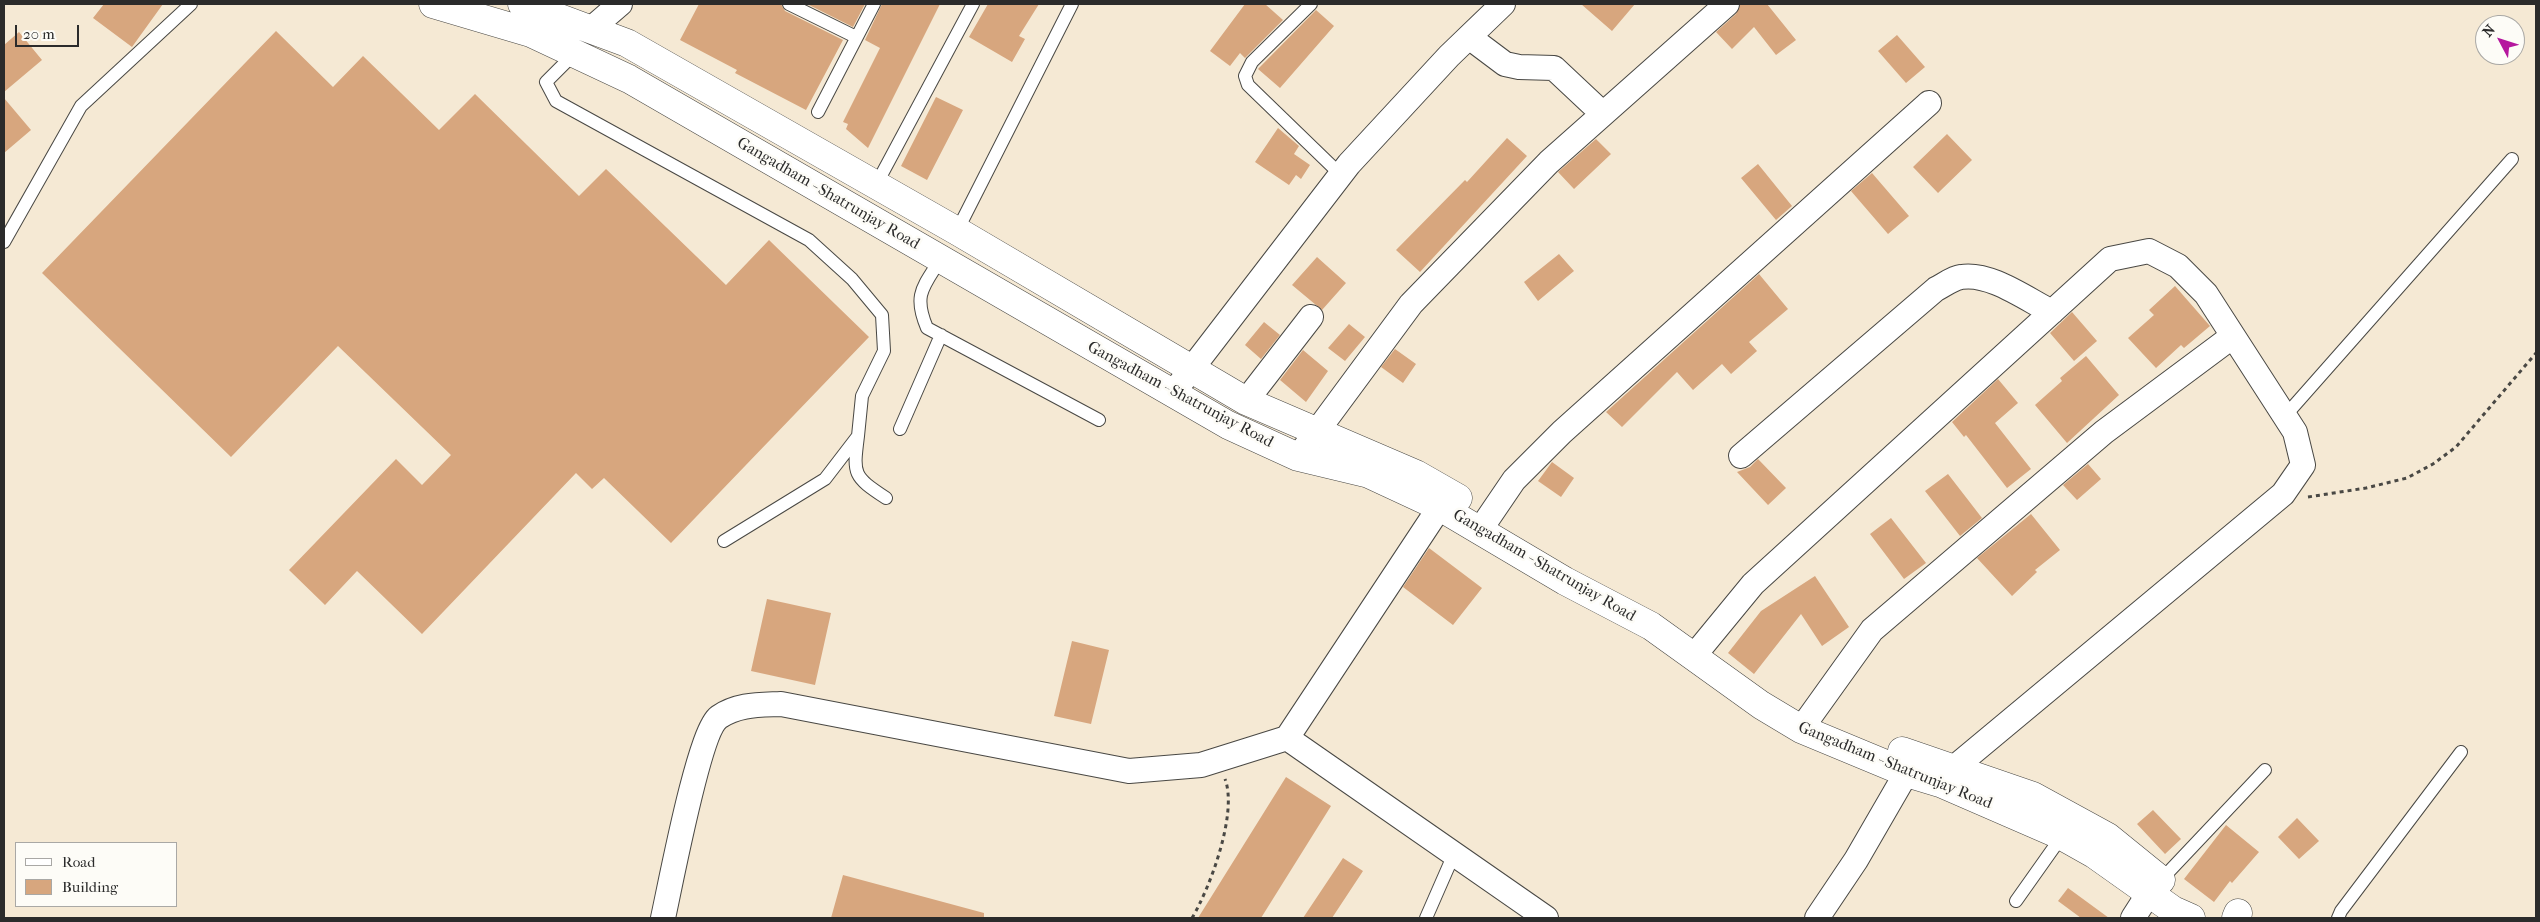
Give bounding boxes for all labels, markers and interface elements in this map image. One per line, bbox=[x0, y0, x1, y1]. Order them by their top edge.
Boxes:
scale bar bbox=[18, 15, 81, 47]
north arrow bbox=[2475, 15, 2525, 65]
text: N bbox=[2479, 21, 2499, 40]
text: 20 m bbox=[23, 25, 55, 43]
street label: Gangadham - Shatrunjay Road bbox=[733, 134, 923, 254]
street label: Gangadham - Shatrunjay Road bbox=[1084, 338, 1276, 452]
street label: Gangadham - Shatrunjay Road bbox=[1449, 506, 1639, 626]
street label: Gangadham - Shatrunjay Road bbox=[1795, 718, 1995, 814]
legend bbox=[15, 842, 178, 907]
text: Road bbox=[62, 853, 95, 871]
text: Building bbox=[62, 878, 118, 896]

